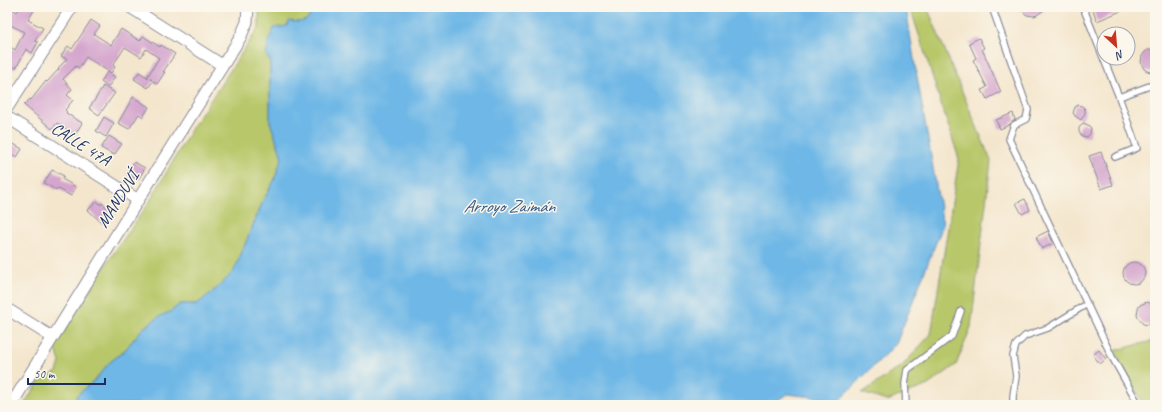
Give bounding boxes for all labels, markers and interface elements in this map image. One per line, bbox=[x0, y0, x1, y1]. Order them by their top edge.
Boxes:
north arrow bbox=[1096, 26, 1136, 66]
text: N bbox=[1112, 47, 1127, 64]
street label: CALLE 47A bbox=[47, 118, 116, 171]
street label: MANDUVÍ bbox=[91, 162, 146, 231]
water label: Arroyo Zaimán bbox=[463, 195, 556, 217]
scale bar bbox=[28, 360, 105, 386]
text: 50 m bbox=[34, 366, 56, 382]

